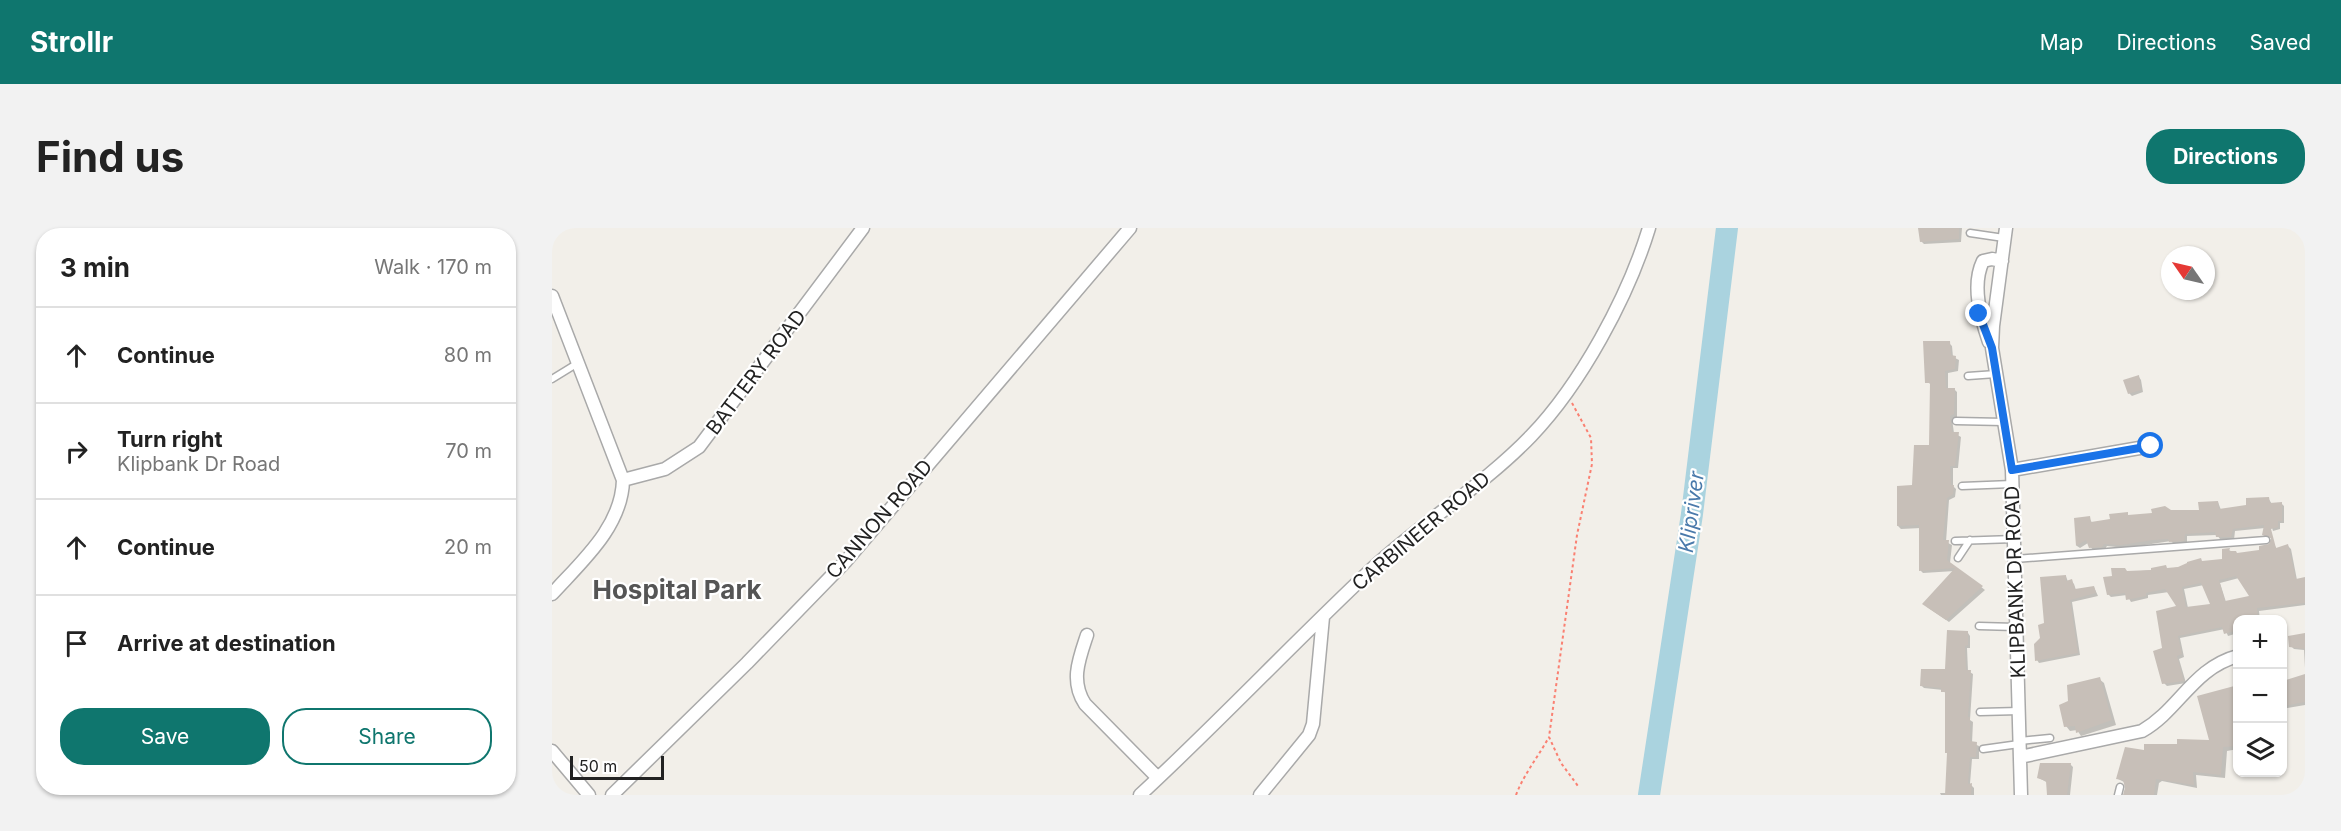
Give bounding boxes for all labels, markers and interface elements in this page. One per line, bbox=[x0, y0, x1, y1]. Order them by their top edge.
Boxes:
text: Strollr bbox=[30, 25, 113, 59]
text: Map bbox=[2040, 30, 2083, 55]
text: Directions bbox=[2116, 30, 2217, 55]
text: Saved bbox=[2250, 30, 2311, 55]
button: Directions bbox=[2146, 129, 2305, 184]
text: Find us bbox=[36, 131, 184, 182]
north arrow bbox=[2161, 246, 2215, 300]
text: 3 min bbox=[60, 252, 130, 283]
text: Walk · 170 m bbox=[374, 255, 492, 279]
route end bbox=[1965, 300, 1991, 326]
street label: BATTERY ROAD bbox=[701, 305, 811, 439]
icon: ahead bbox=[60, 339, 93, 372]
text: Continue bbox=[117, 342, 215, 368]
text: 80 m bbox=[444, 343, 492, 367]
text: Turn right bbox=[117, 426, 223, 452]
route start bbox=[2137, 432, 2163, 458]
icon: right bbox=[60, 435, 93, 468]
text: 70 m bbox=[445, 439, 492, 463]
text: Klipbank Dr Road bbox=[117, 452, 280, 476]
street label: CANNON ROAD bbox=[821, 455, 937, 583]
street label: CARBINEER ROAD bbox=[1347, 466, 1495, 596]
water label: Klipriver bbox=[1673, 469, 1709, 554]
street label: KLIPBANK DR ROAD bbox=[2000, 485, 2030, 679]
icon: ahead bbox=[60, 531, 93, 564]
text: Continue bbox=[117, 534, 215, 560]
text: 20 m bbox=[444, 535, 492, 559]
district label: Hospital Park bbox=[593, 574, 762, 605]
map controls bbox=[2233, 615, 2287, 777]
button: + bbox=[2233, 615, 2287, 669]
icon: arrive bbox=[60, 627, 93, 660]
text: Arrive at destination bbox=[117, 630, 336, 656]
button: − bbox=[2233, 669, 2287, 723]
button: Save bbox=[60, 708, 270, 765]
button: Share bbox=[282, 708, 492, 765]
button: layers bbox=[2233, 723, 2287, 777]
scale bar bbox=[570, 753, 664, 780]
text: 50 m bbox=[579, 756, 617, 776]

